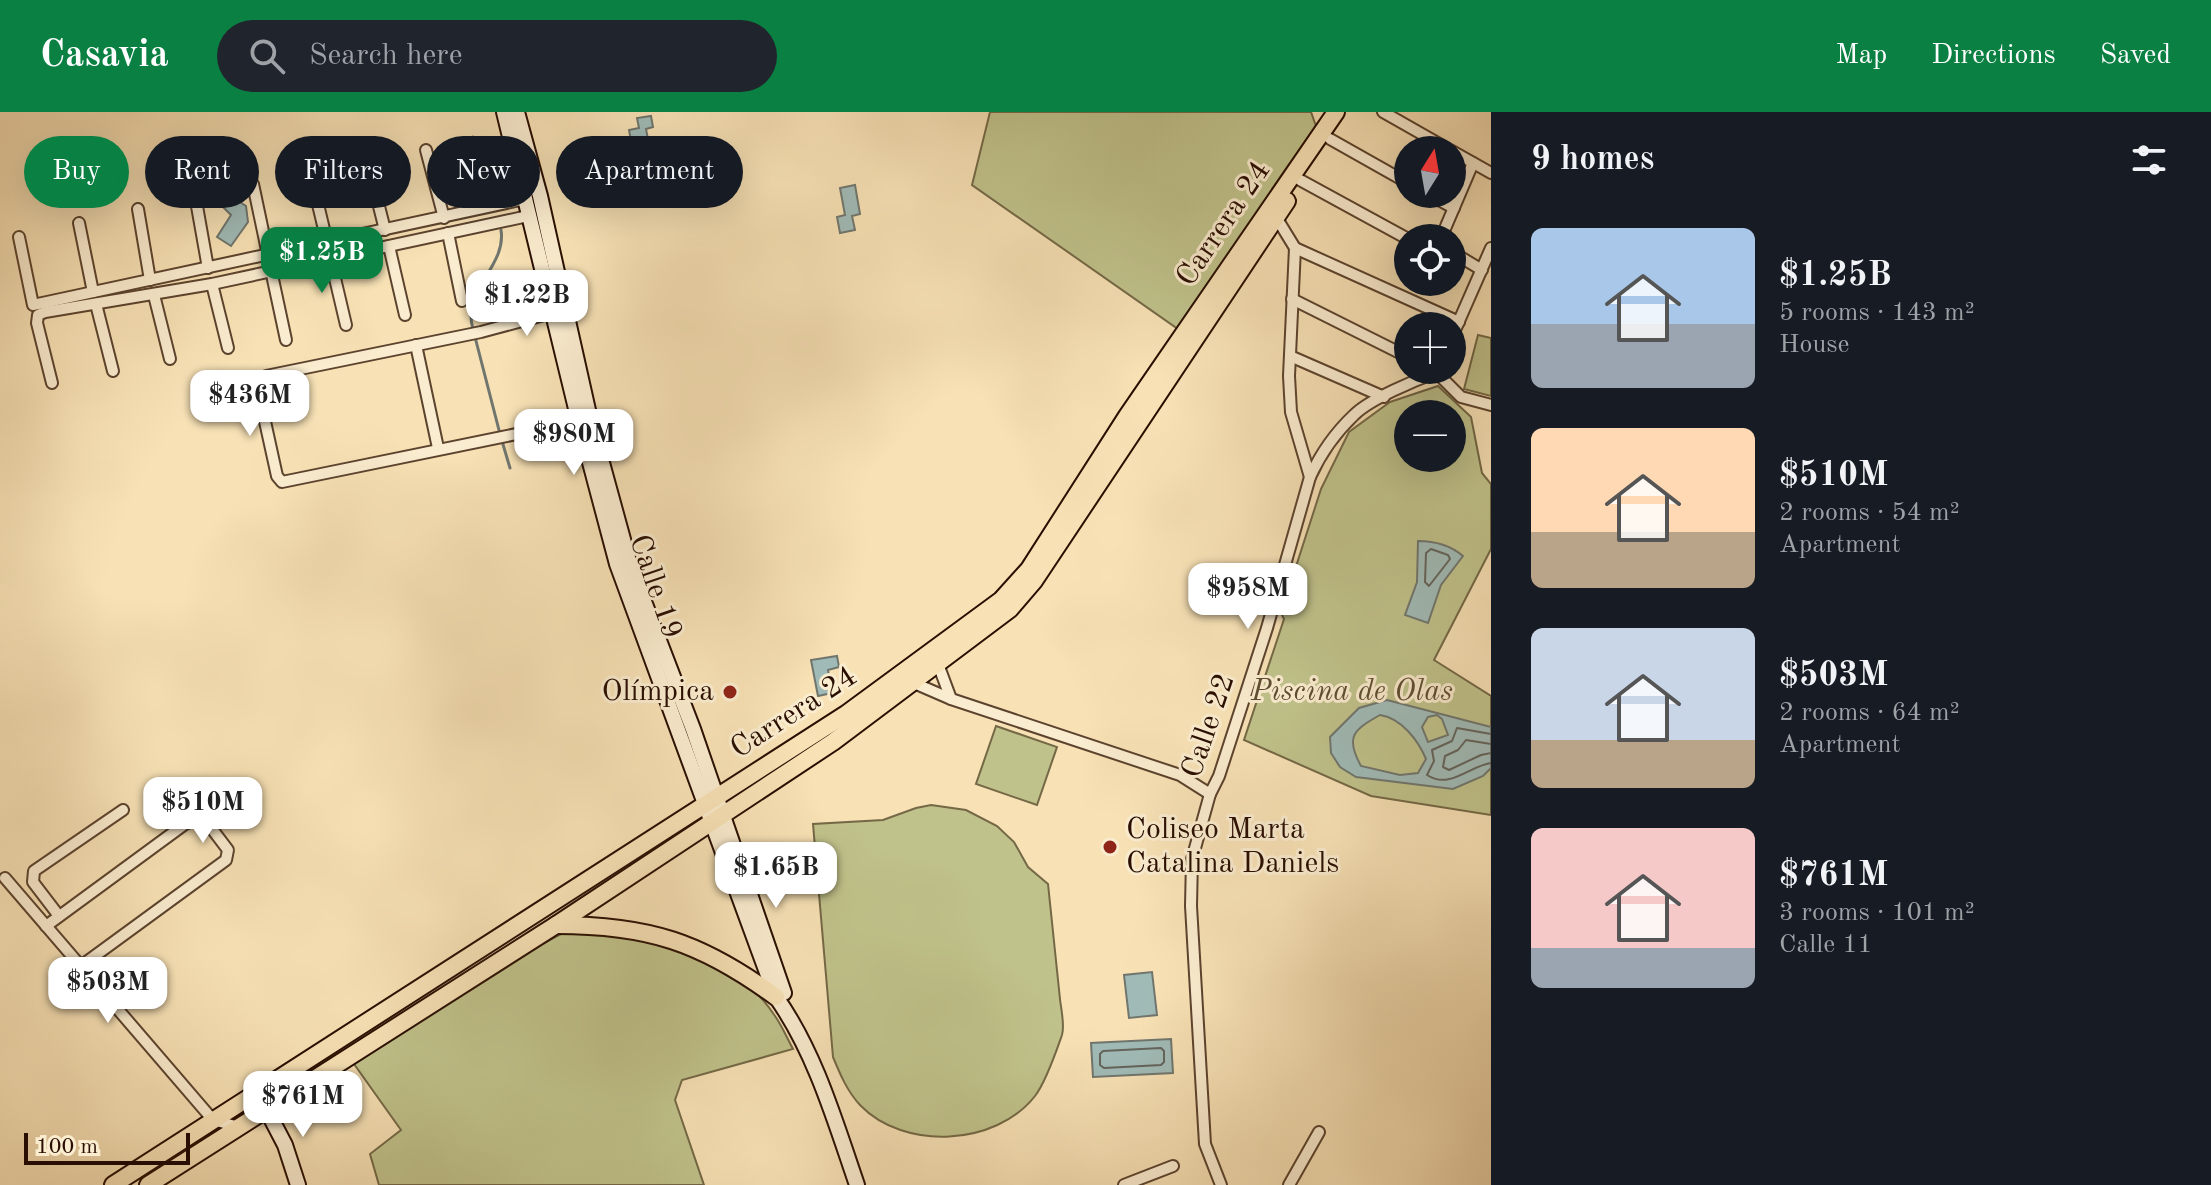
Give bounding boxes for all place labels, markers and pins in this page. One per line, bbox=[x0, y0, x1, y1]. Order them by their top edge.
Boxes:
pin: $1.25B bbox=[257, 227, 387, 295]
pin: $1.22B bbox=[462, 270, 592, 338]
pin: $436M bbox=[194, 370, 306, 438]
pin: $980M bbox=[518, 409, 630, 477]
pin: $958M bbox=[1192, 563, 1304, 631]
place label: Olímpica bbox=[601, 677, 714, 707]
marker: Olímpica bbox=[721, 683, 739, 701]
pin: $510M bbox=[147, 777, 259, 845]
place label: Coliseo Marta Catalina Daniels bbox=[1126, 815, 1339, 879]
marker: Coliseo Marta Catalina Daniels bbox=[1101, 838, 1119, 856]
pin: $1.65B bbox=[711, 842, 841, 910]
pin: $503M bbox=[52, 957, 164, 1025]
pin: $761M bbox=[247, 1071, 359, 1139]

